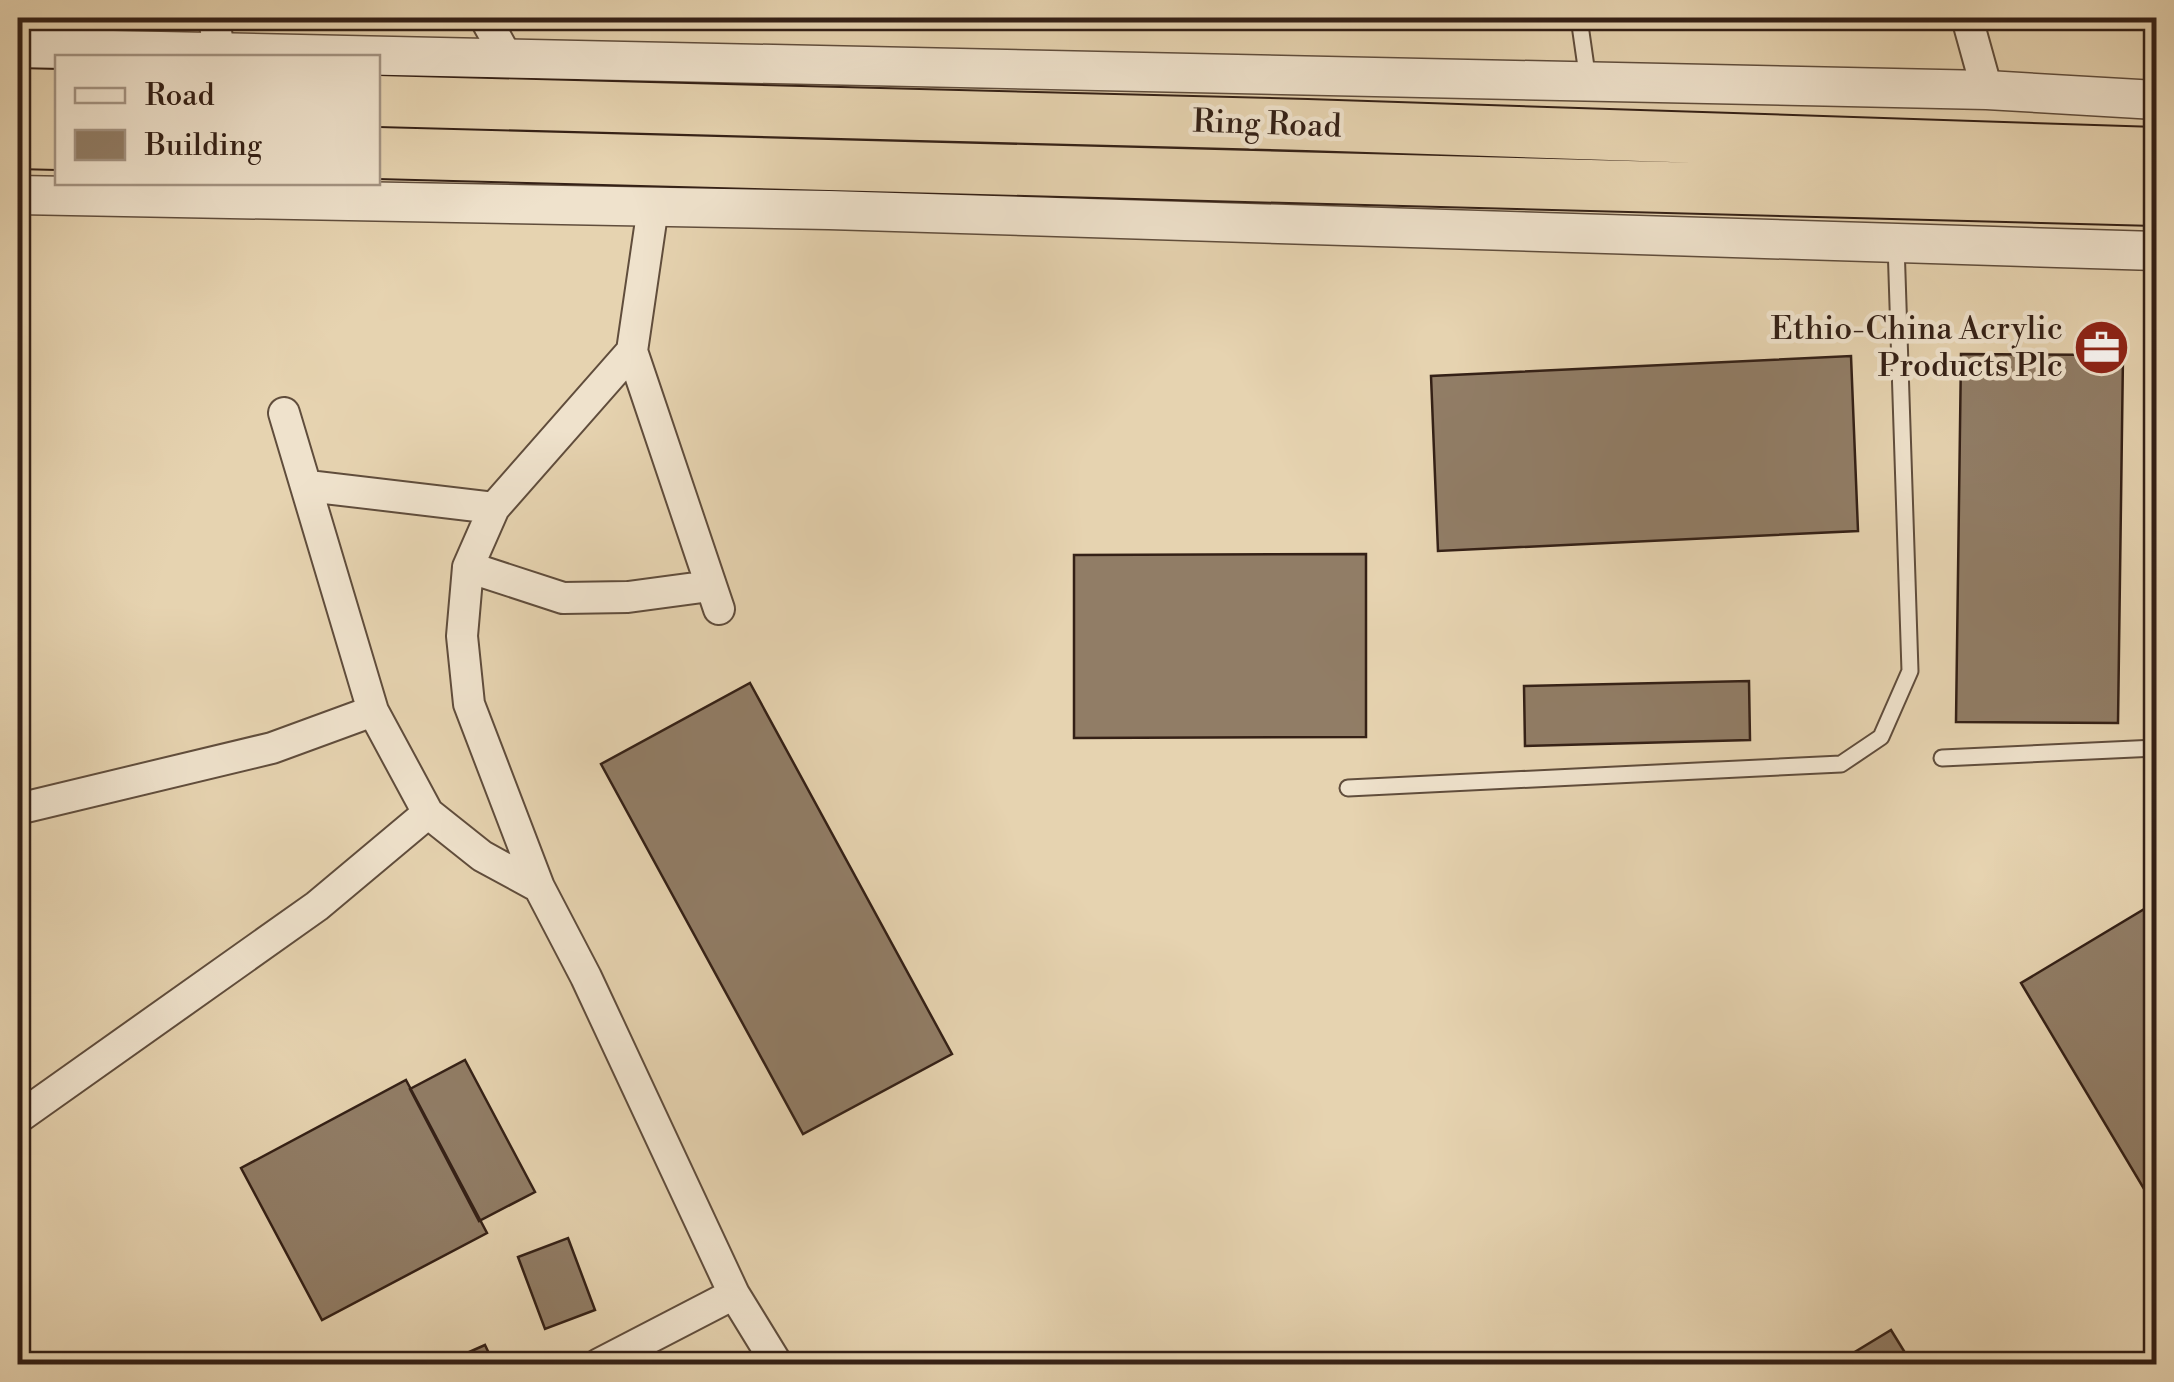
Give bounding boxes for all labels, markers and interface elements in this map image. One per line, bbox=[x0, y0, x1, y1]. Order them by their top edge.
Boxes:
legend bbox=[55, 55, 380, 185]
text: Road bbox=[145, 77, 215, 115]
street label: Ring Road bbox=[1192, 101, 1342, 147]
text: Building bbox=[144, 127, 263, 165]
place label: Ethio-China Acrylic Products Plc bbox=[1771, 309, 2063, 386]
office icon: Ethio-China Acrylic Products Plc bbox=[2072, 317, 2132, 377]

